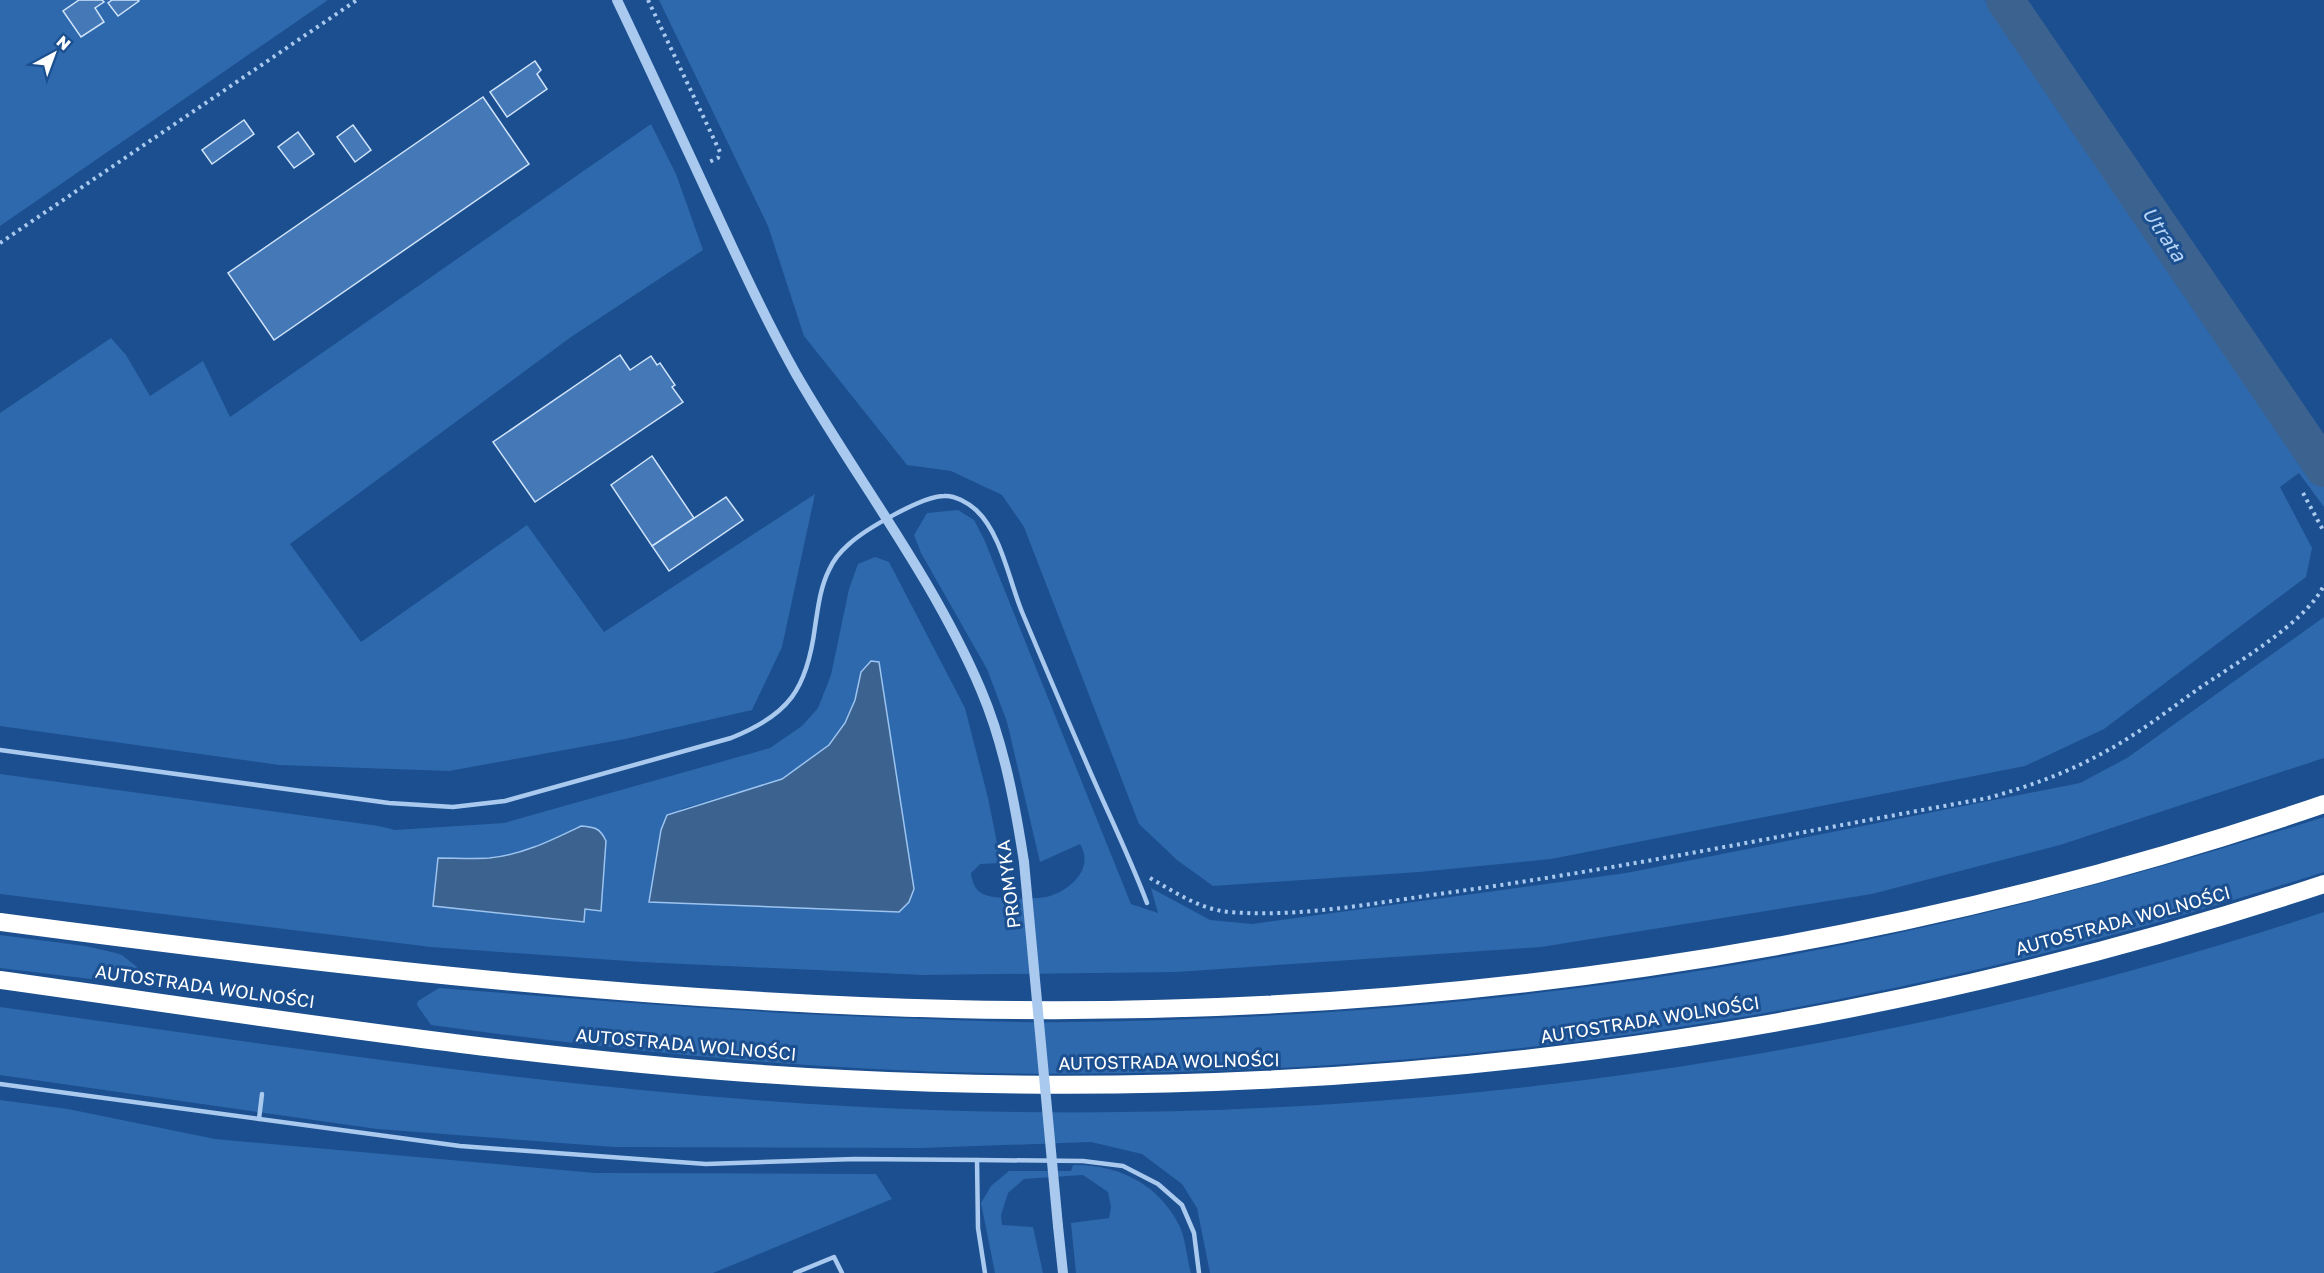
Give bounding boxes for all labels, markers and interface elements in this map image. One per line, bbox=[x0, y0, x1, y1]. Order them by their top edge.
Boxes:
north arrow bbox=[24, 24, 84, 84]
text: N bbox=[53, 31, 75, 54]
water label: Utrata bbox=[2138, 202, 2192, 266]
street label: PROMYKA bbox=[992, 839, 1024, 930]
street label: AUTOSTRADA WOLNOŚCI bbox=[2013, 881, 2233, 959]
street label: AUTOSTRADA WOLNOŚCI bbox=[94, 960, 316, 1012]
street label: AUTOSTRADA WOLNOŚCI bbox=[1539, 991, 1761, 1047]
street label: AUTOSTRADA WOLNOŚCI bbox=[575, 1023, 797, 1065]
street label: AUTOSTRADA WOLNOŚCI bbox=[1058, 1048, 1280, 1074]

